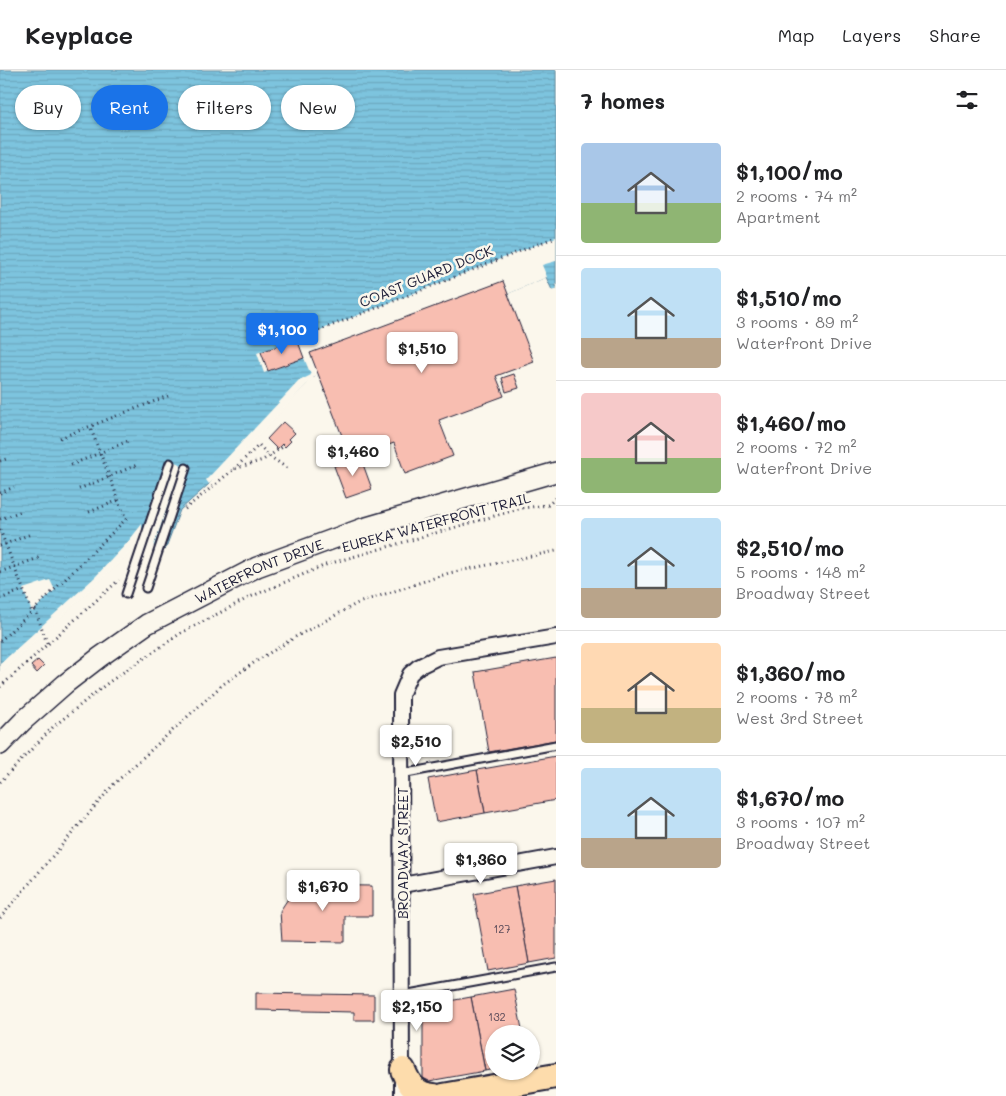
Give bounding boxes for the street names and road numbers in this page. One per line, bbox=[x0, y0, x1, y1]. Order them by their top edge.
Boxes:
street label: COAST GUARD DOCK bbox=[356, 240, 496, 312]
street label: EUREKA WATERFRONT TRAIL bbox=[340, 488, 533, 556]
street label: WATERFRONT DRIVE bbox=[191, 534, 326, 607]
street label: BROADWAY STREET bbox=[393, 787, 412, 919]

